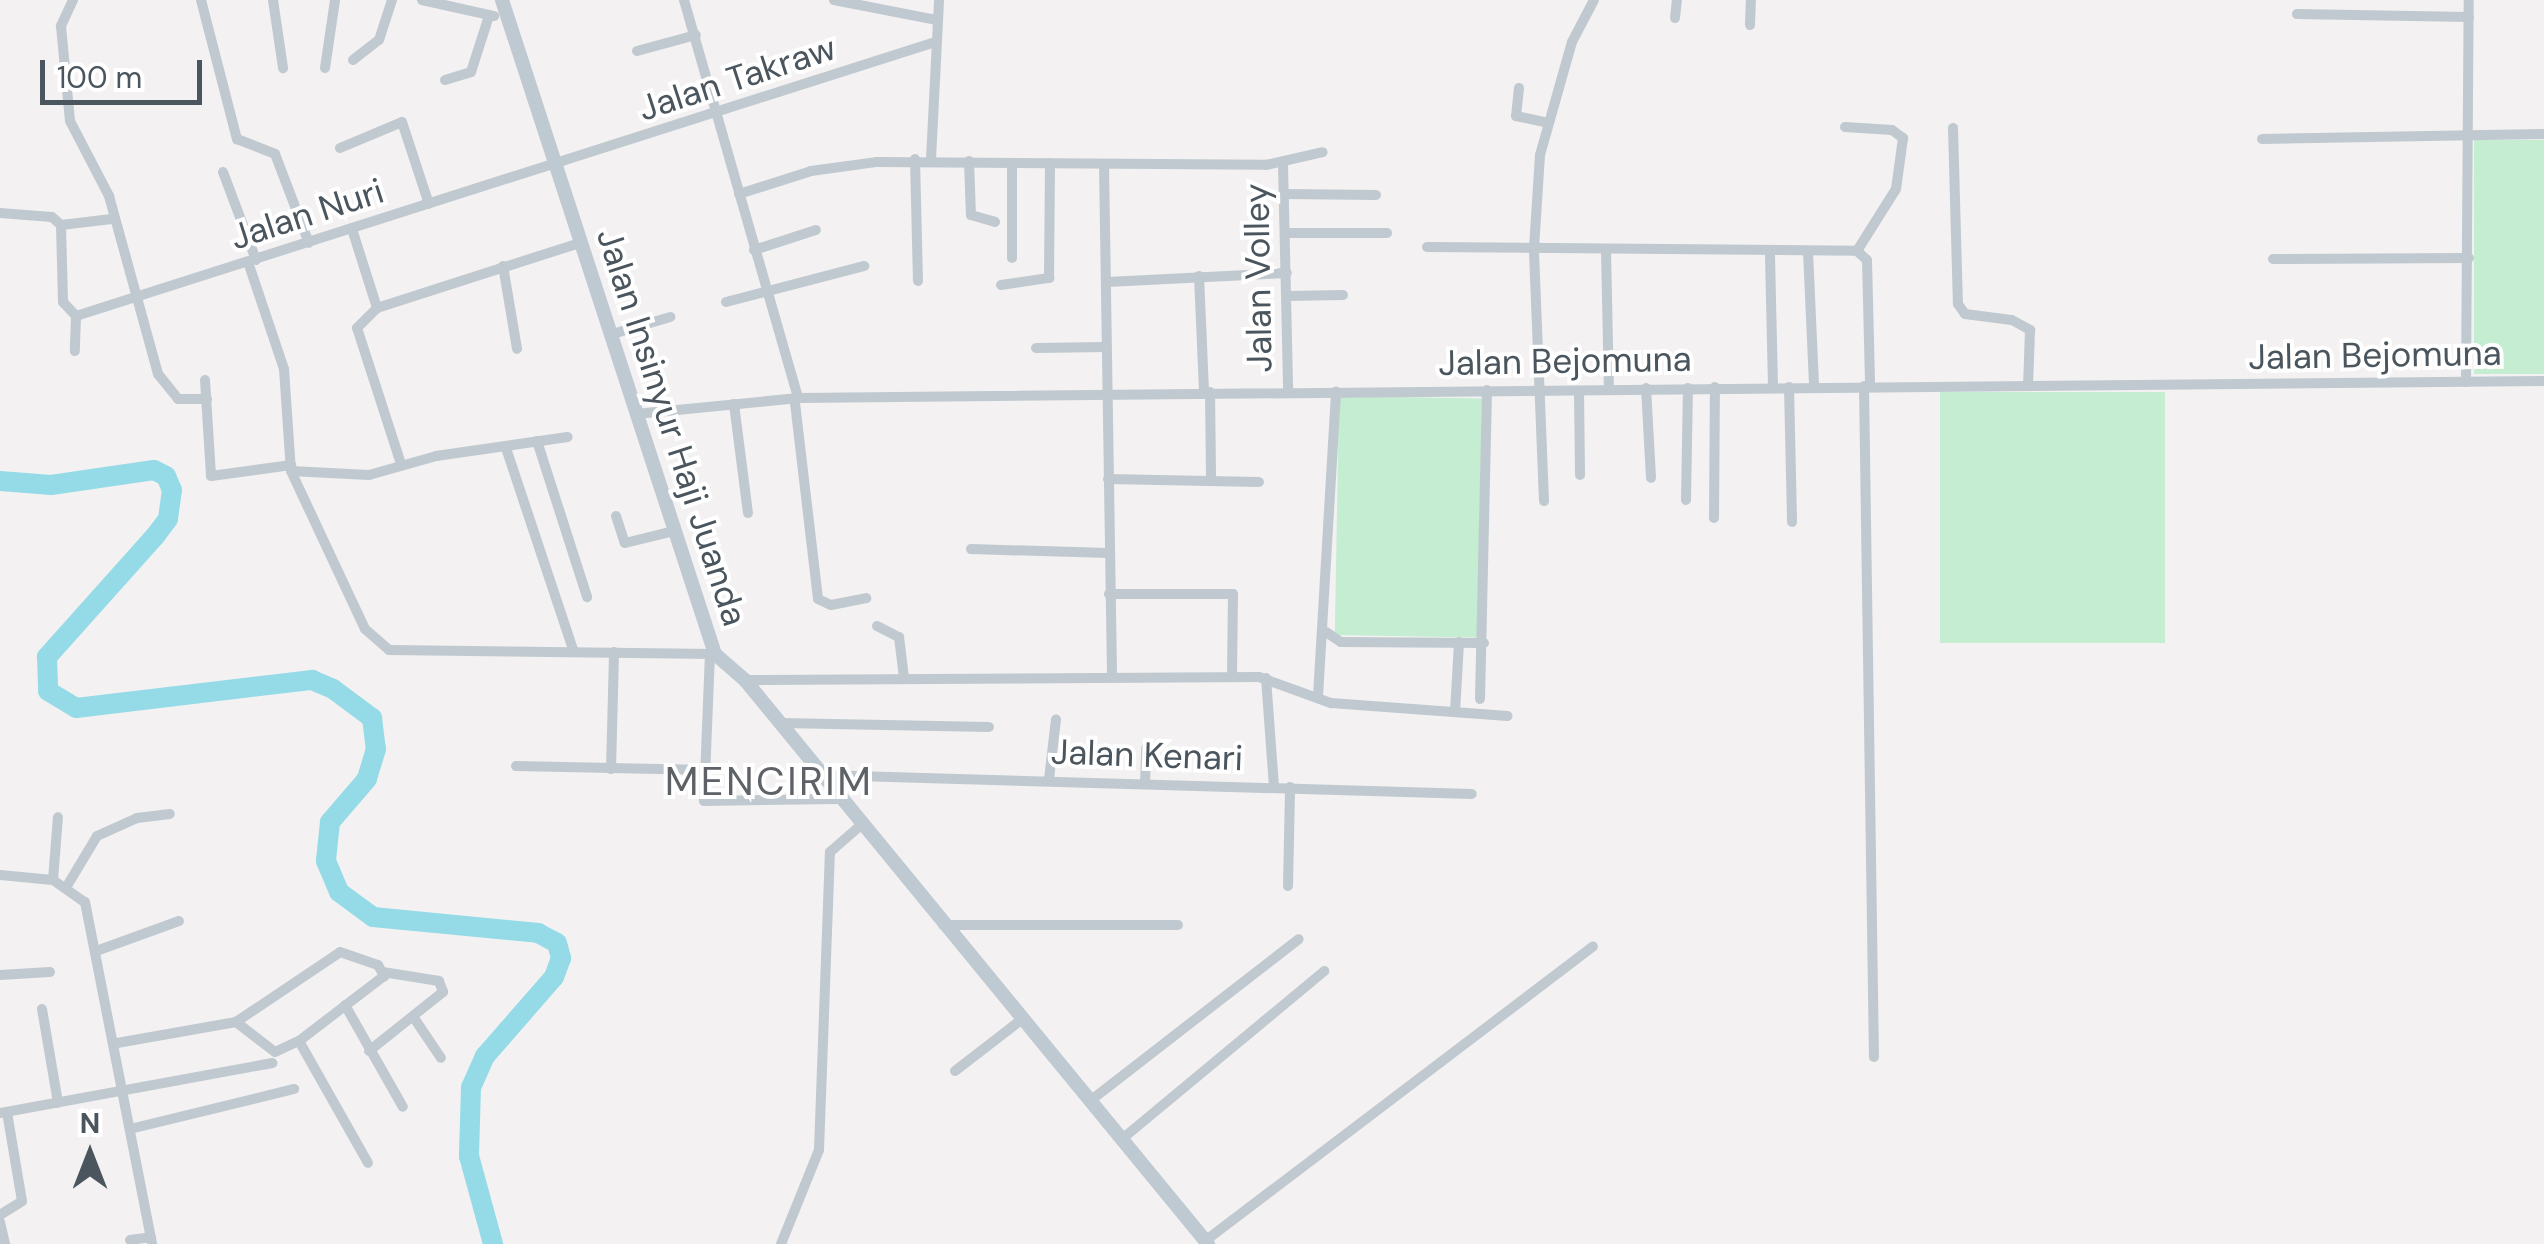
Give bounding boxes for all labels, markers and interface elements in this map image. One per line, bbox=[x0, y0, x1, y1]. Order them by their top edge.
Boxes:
street label: Jalan Takraw bbox=[633, 26, 841, 130]
scale bar bbox=[45, 40, 208, 102]
text: 100 m bbox=[57, 58, 142, 97]
street label: Jalan Nuri bbox=[225, 170, 389, 258]
street label: Jalan Volley bbox=[1235, 183, 1281, 373]
street label: Jalan Insinyur Haji Juanda bbox=[588, 223, 756, 631]
street label: Jalan Bejomuna bbox=[2248, 332, 2502, 378]
street label: Jalan Bejomuna bbox=[1438, 338, 1692, 384]
street label: Jalan Kenari bbox=[1050, 731, 1244, 779]
district label: MENCIRIM bbox=[665, 757, 873, 805]
north arrow bbox=[40, 1104, 140, 1204]
text: N bbox=[80, 1105, 100, 1142]

